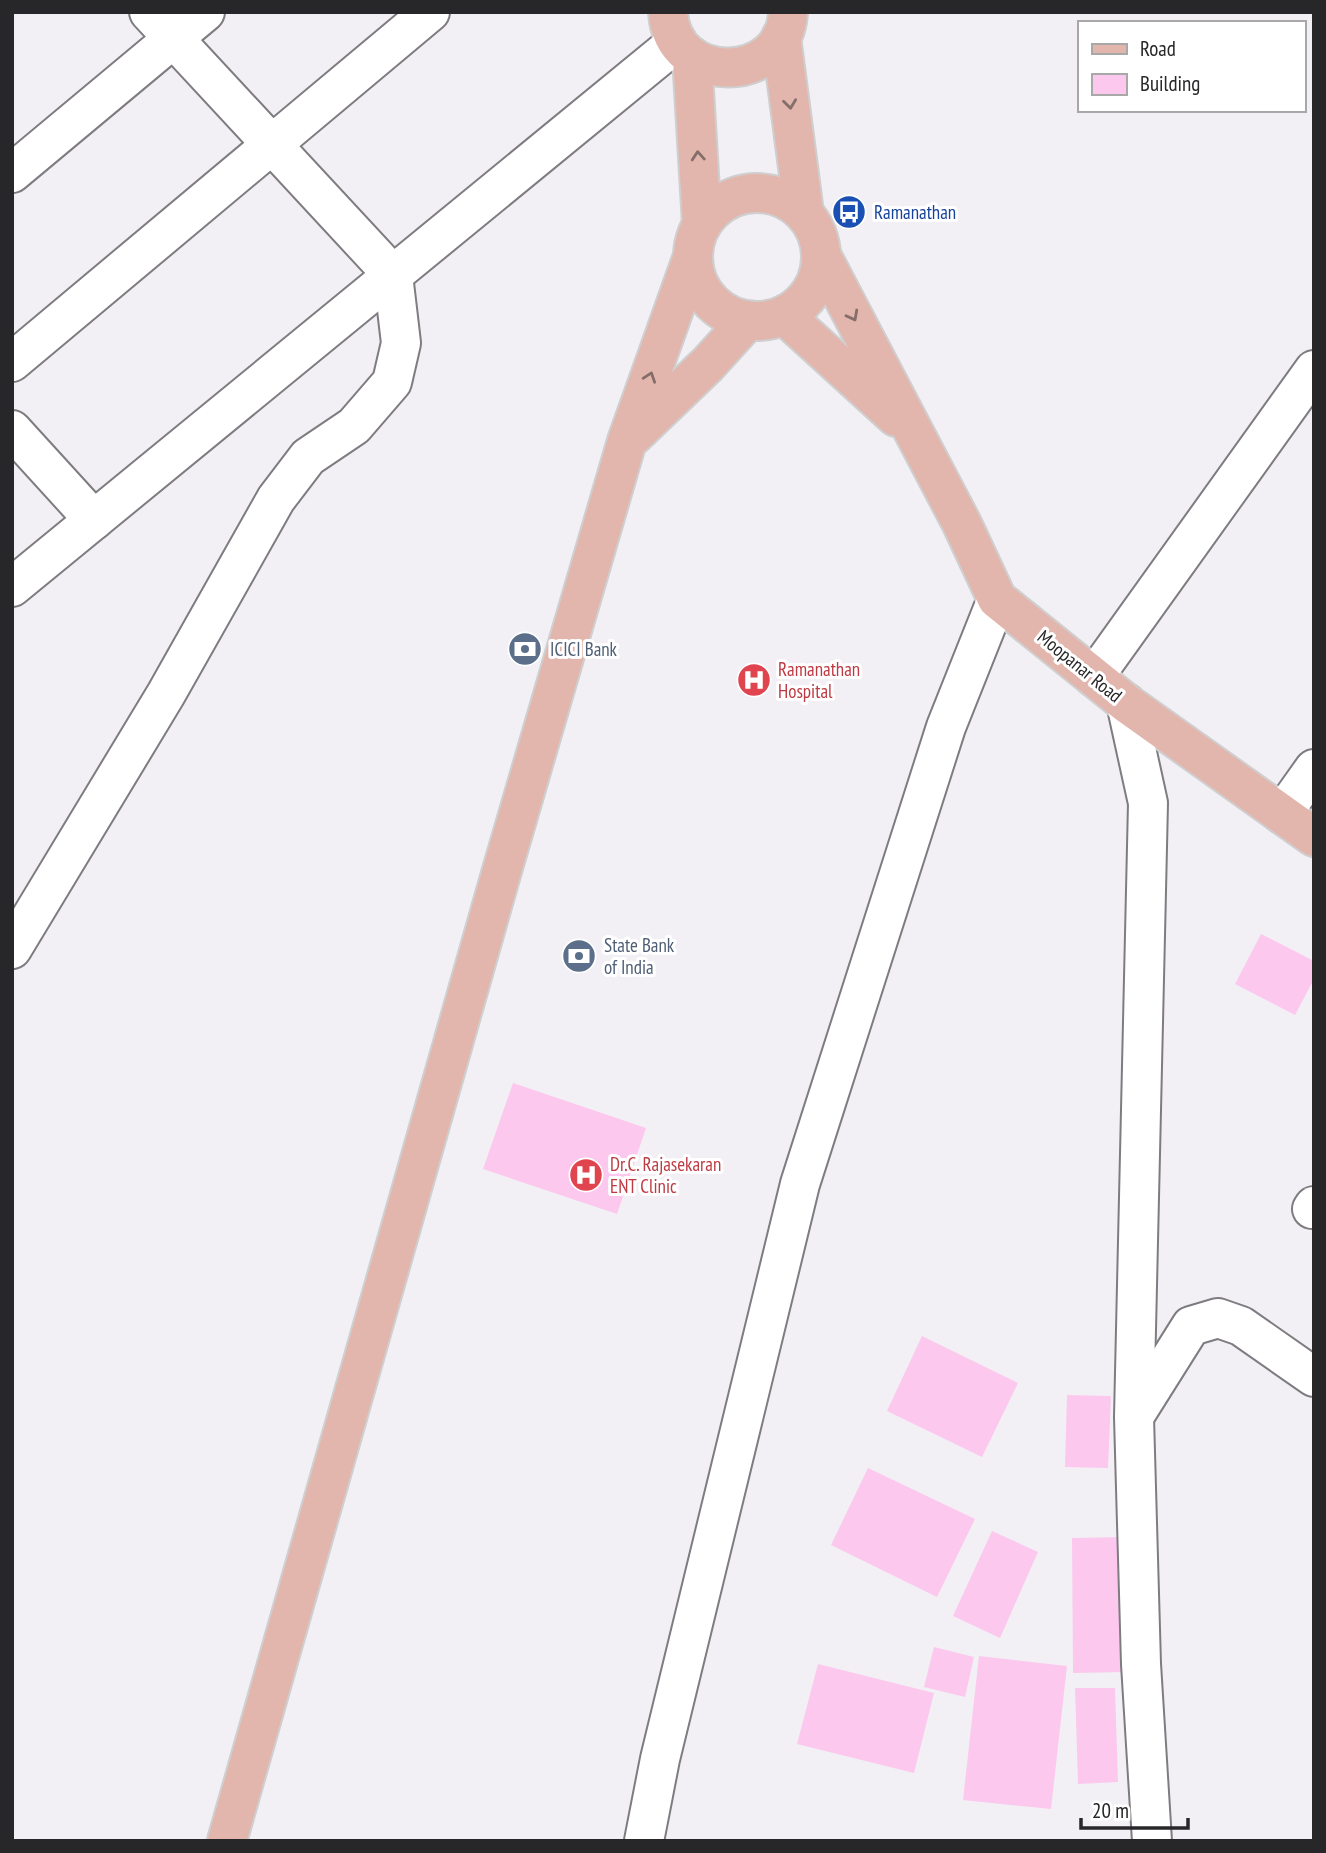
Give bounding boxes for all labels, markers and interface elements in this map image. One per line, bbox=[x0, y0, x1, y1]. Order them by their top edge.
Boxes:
legend bbox=[1078, 21, 1305, 112]
text: Road bbox=[1140, 35, 1176, 62]
text: Building bbox=[1140, 70, 1200, 97]
one-way arrow bbox=[783, 99, 798, 110]
one-way arrow bbox=[691, 150, 706, 161]
bus stop icon: Ramanathan bbox=[830, 193, 868, 231]
place label: Ramanathan bbox=[874, 200, 956, 224]
one-way arrow bbox=[845, 309, 858, 321]
one-way arrow bbox=[642, 371, 656, 384]
street label: Moopanar Road bbox=[1033, 625, 1127, 707]
bank icon: ICICI Bank bbox=[506, 630, 544, 668]
place label: ICICI Bank bbox=[550, 637, 618, 661]
place label: Ramanathan Hospital bbox=[778, 657, 860, 703]
hospital icon: Ramanathan Hospital bbox=[735, 661, 773, 699]
place label: State Bank of India bbox=[604, 933, 675, 979]
bank icon: State Bank of India bbox=[560, 937, 598, 975]
place label: Dr.C. Rajasekaran ENT Clinic bbox=[610, 1152, 721, 1198]
hospital icon: Dr.C. Rajasekaran ENT Clinic bbox=[567, 1156, 605, 1194]
scale bar bbox=[1081, 1786, 1188, 1830]
text: 20 m bbox=[1092, 1797, 1129, 1824]

